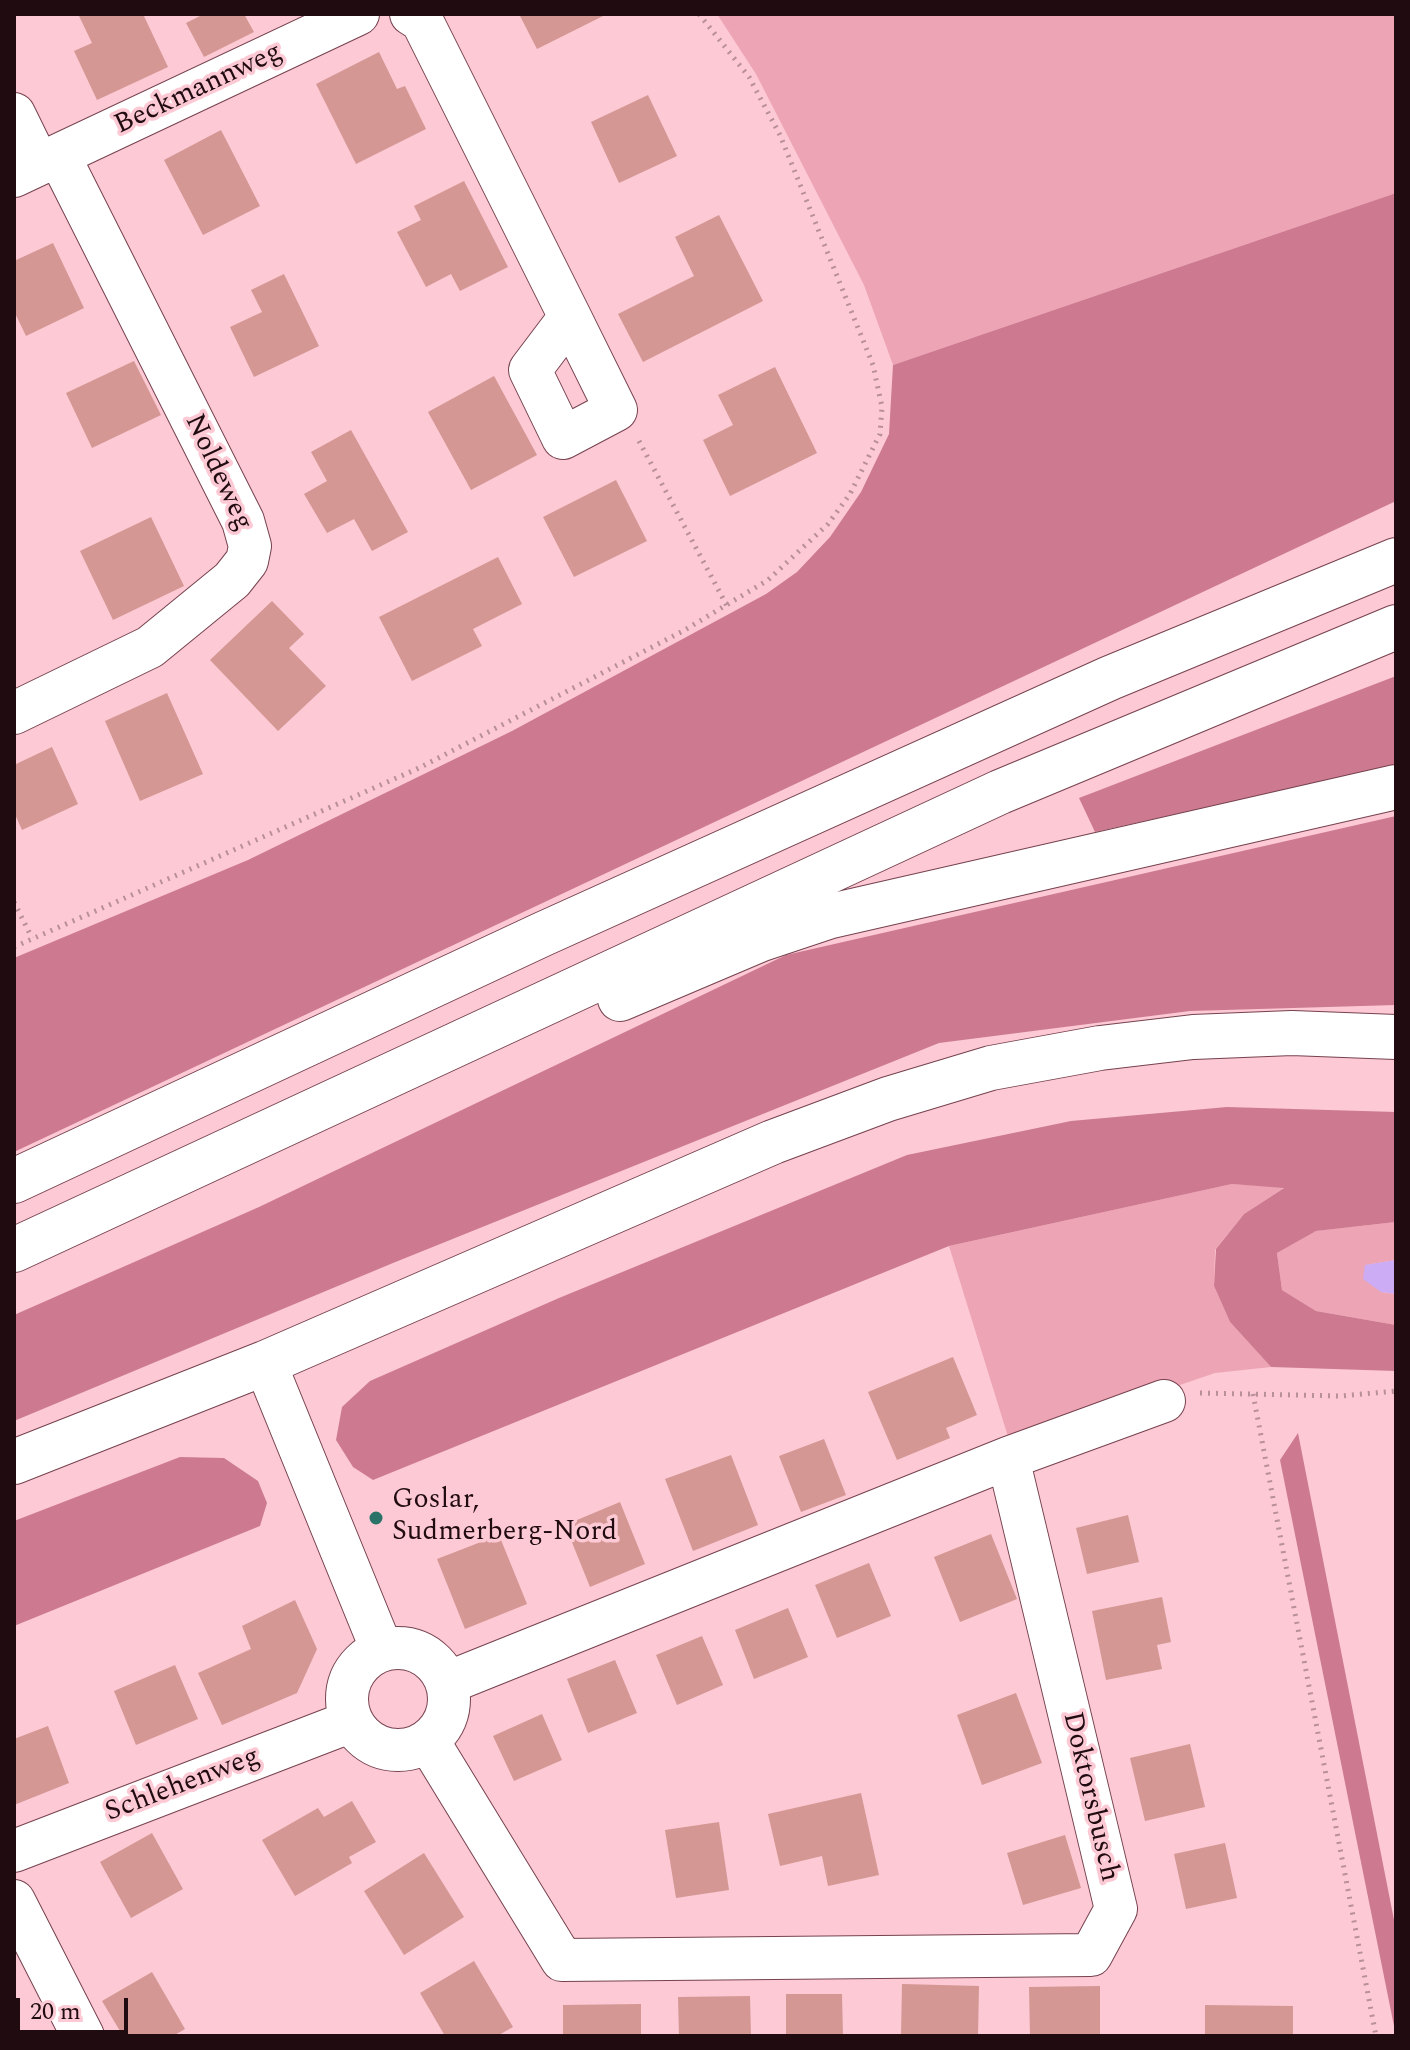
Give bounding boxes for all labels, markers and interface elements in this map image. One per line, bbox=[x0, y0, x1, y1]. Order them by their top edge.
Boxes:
street label: Beckmannweg bbox=[110, 36, 288, 144]
street label: Noldeweg bbox=[175, 409, 259, 537]
place label: Goslar, Sudmerberg-Nord bbox=[392, 1485, 617, 1551]
marker: Goslar, Sudmerberg-Nord bbox=[367, 1509, 385, 1527]
street label: Doktorsbusch bbox=[1053, 1709, 1125, 1885]
street label: Schlehenweg bbox=[101, 1741, 265, 1831]
scale bar bbox=[20, 1982, 132, 2032]
text: 20 m bbox=[30, 1994, 81, 2030]

